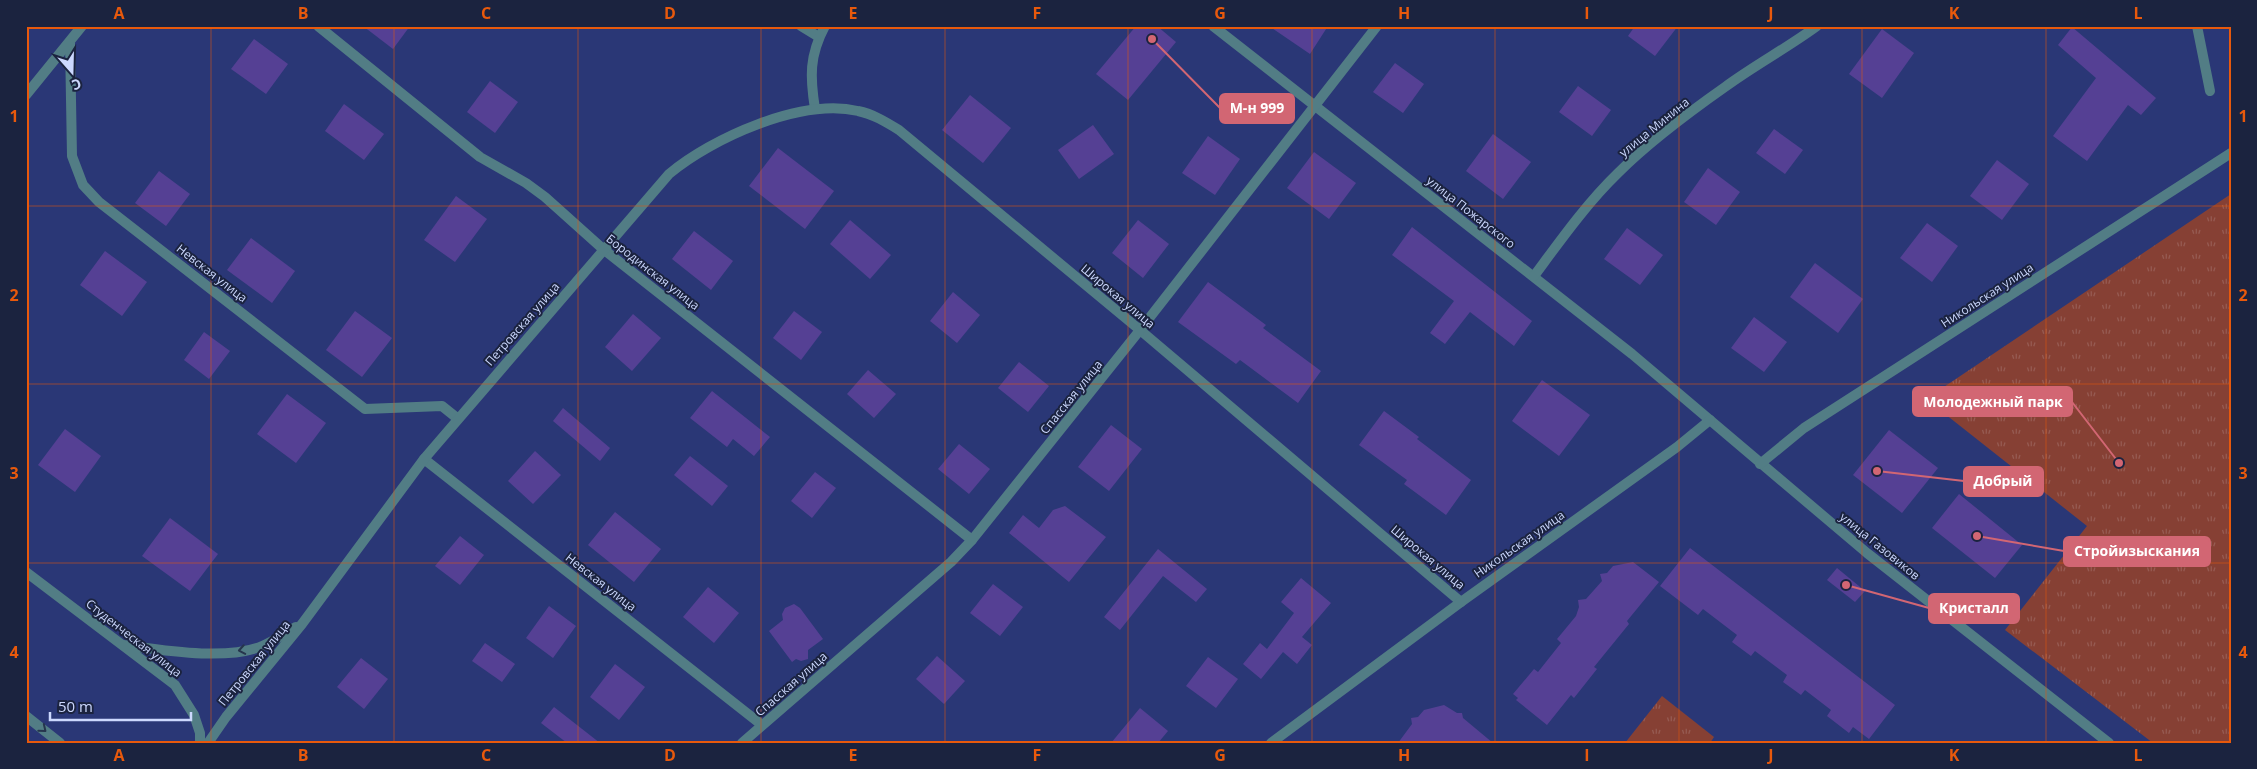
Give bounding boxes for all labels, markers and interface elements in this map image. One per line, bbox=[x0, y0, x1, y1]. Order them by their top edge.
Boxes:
text: A bbox=[113, 2, 125, 24]
text: B bbox=[298, 2, 308, 24]
text: C bbox=[481, 2, 491, 24]
text: D bbox=[664, 2, 676, 24]
text: E bbox=[849, 2, 858, 24]
text: F bbox=[1033, 2, 1041, 24]
text: G bbox=[1214, 2, 1226, 24]
text: H bbox=[1398, 2, 1410, 24]
text: I bbox=[1584, 2, 1590, 24]
text: J bbox=[1766, 2, 1774, 24]
text: K bbox=[1949, 2, 1960, 24]
text: L bbox=[2133, 2, 2143, 24]
north arrow bbox=[48, 48, 98, 98]
text: С bbox=[69, 74, 84, 95]
street label: улица Минина bbox=[1615, 93, 1693, 161]
callout: М-н 999 bbox=[1220, 94, 1294, 123]
text: М-н 999 bbox=[1230, 98, 1284, 117]
text: 1 bbox=[9, 105, 19, 127]
text: 1 bbox=[2238, 105, 2248, 127]
street label: улица Пожарского bbox=[1423, 172, 1519, 252]
street label: Бородинская улица bbox=[603, 230, 703, 314]
street label: Невская улица bbox=[173, 240, 251, 306]
street label: Никольская улица bbox=[1938, 259, 2036, 331]
street label: Широкая улица bbox=[1077, 260, 1159, 332]
street label: Петровская улица bbox=[481, 279, 563, 369]
text: 2 bbox=[9, 284, 19, 306]
text: 2 bbox=[2238, 284, 2248, 306]
street label: Спасская улица bbox=[1036, 356, 1106, 438]
callout: Молодежный парк bbox=[1913, 387, 2072, 416]
text: Молодежный парк bbox=[1923, 392, 2063, 411]
text: 3 bbox=[9, 462, 19, 484]
text: 3 bbox=[2238, 462, 2248, 484]
callout: Добрый bbox=[1964, 467, 2043, 496]
text: Добрый bbox=[1974, 471, 2032, 490]
street label: Никольская улица bbox=[1470, 506, 1568, 582]
street label: улица Газовиков bbox=[1836, 508, 1924, 584]
street label: Широкая улица bbox=[1387, 521, 1469, 593]
callout: Стройизыскания bbox=[2064, 537, 2210, 566]
text: Стройизыскания bbox=[2074, 541, 2200, 560]
street label: Невская улица bbox=[562, 549, 640, 615]
callout: Кристалл bbox=[1929, 594, 2019, 623]
street label: Студенческая улица bbox=[82, 595, 186, 681]
text: Кристалл bbox=[1939, 598, 2009, 617]
street label: Петровская улица bbox=[214, 617, 294, 709]
text: 4 bbox=[9, 641, 19, 663]
text: 4 bbox=[2238, 641, 2248, 663]
one-way arrow bbox=[237, 645, 246, 655]
street label: Спасская улица bbox=[751, 648, 831, 720]
scale bar bbox=[50, 689, 191, 721]
text: 50 m bbox=[58, 696, 93, 716]
one-way arrow bbox=[37, 724, 46, 732]
text: A bbox=[113, 744, 125, 766]
text: B bbox=[298, 744, 308, 766]
text: C bbox=[481, 744, 491, 766]
text: D bbox=[664, 744, 676, 766]
text: E bbox=[849, 744, 858, 766]
text: F bbox=[1033, 744, 1041, 766]
text: G bbox=[1214, 744, 1226, 766]
text: H bbox=[1398, 744, 1410, 766]
text: I bbox=[1584, 744, 1590, 766]
text: J bbox=[1766, 744, 1774, 766]
text: K bbox=[1949, 744, 1960, 766]
text: L bbox=[2133, 744, 2143, 766]

